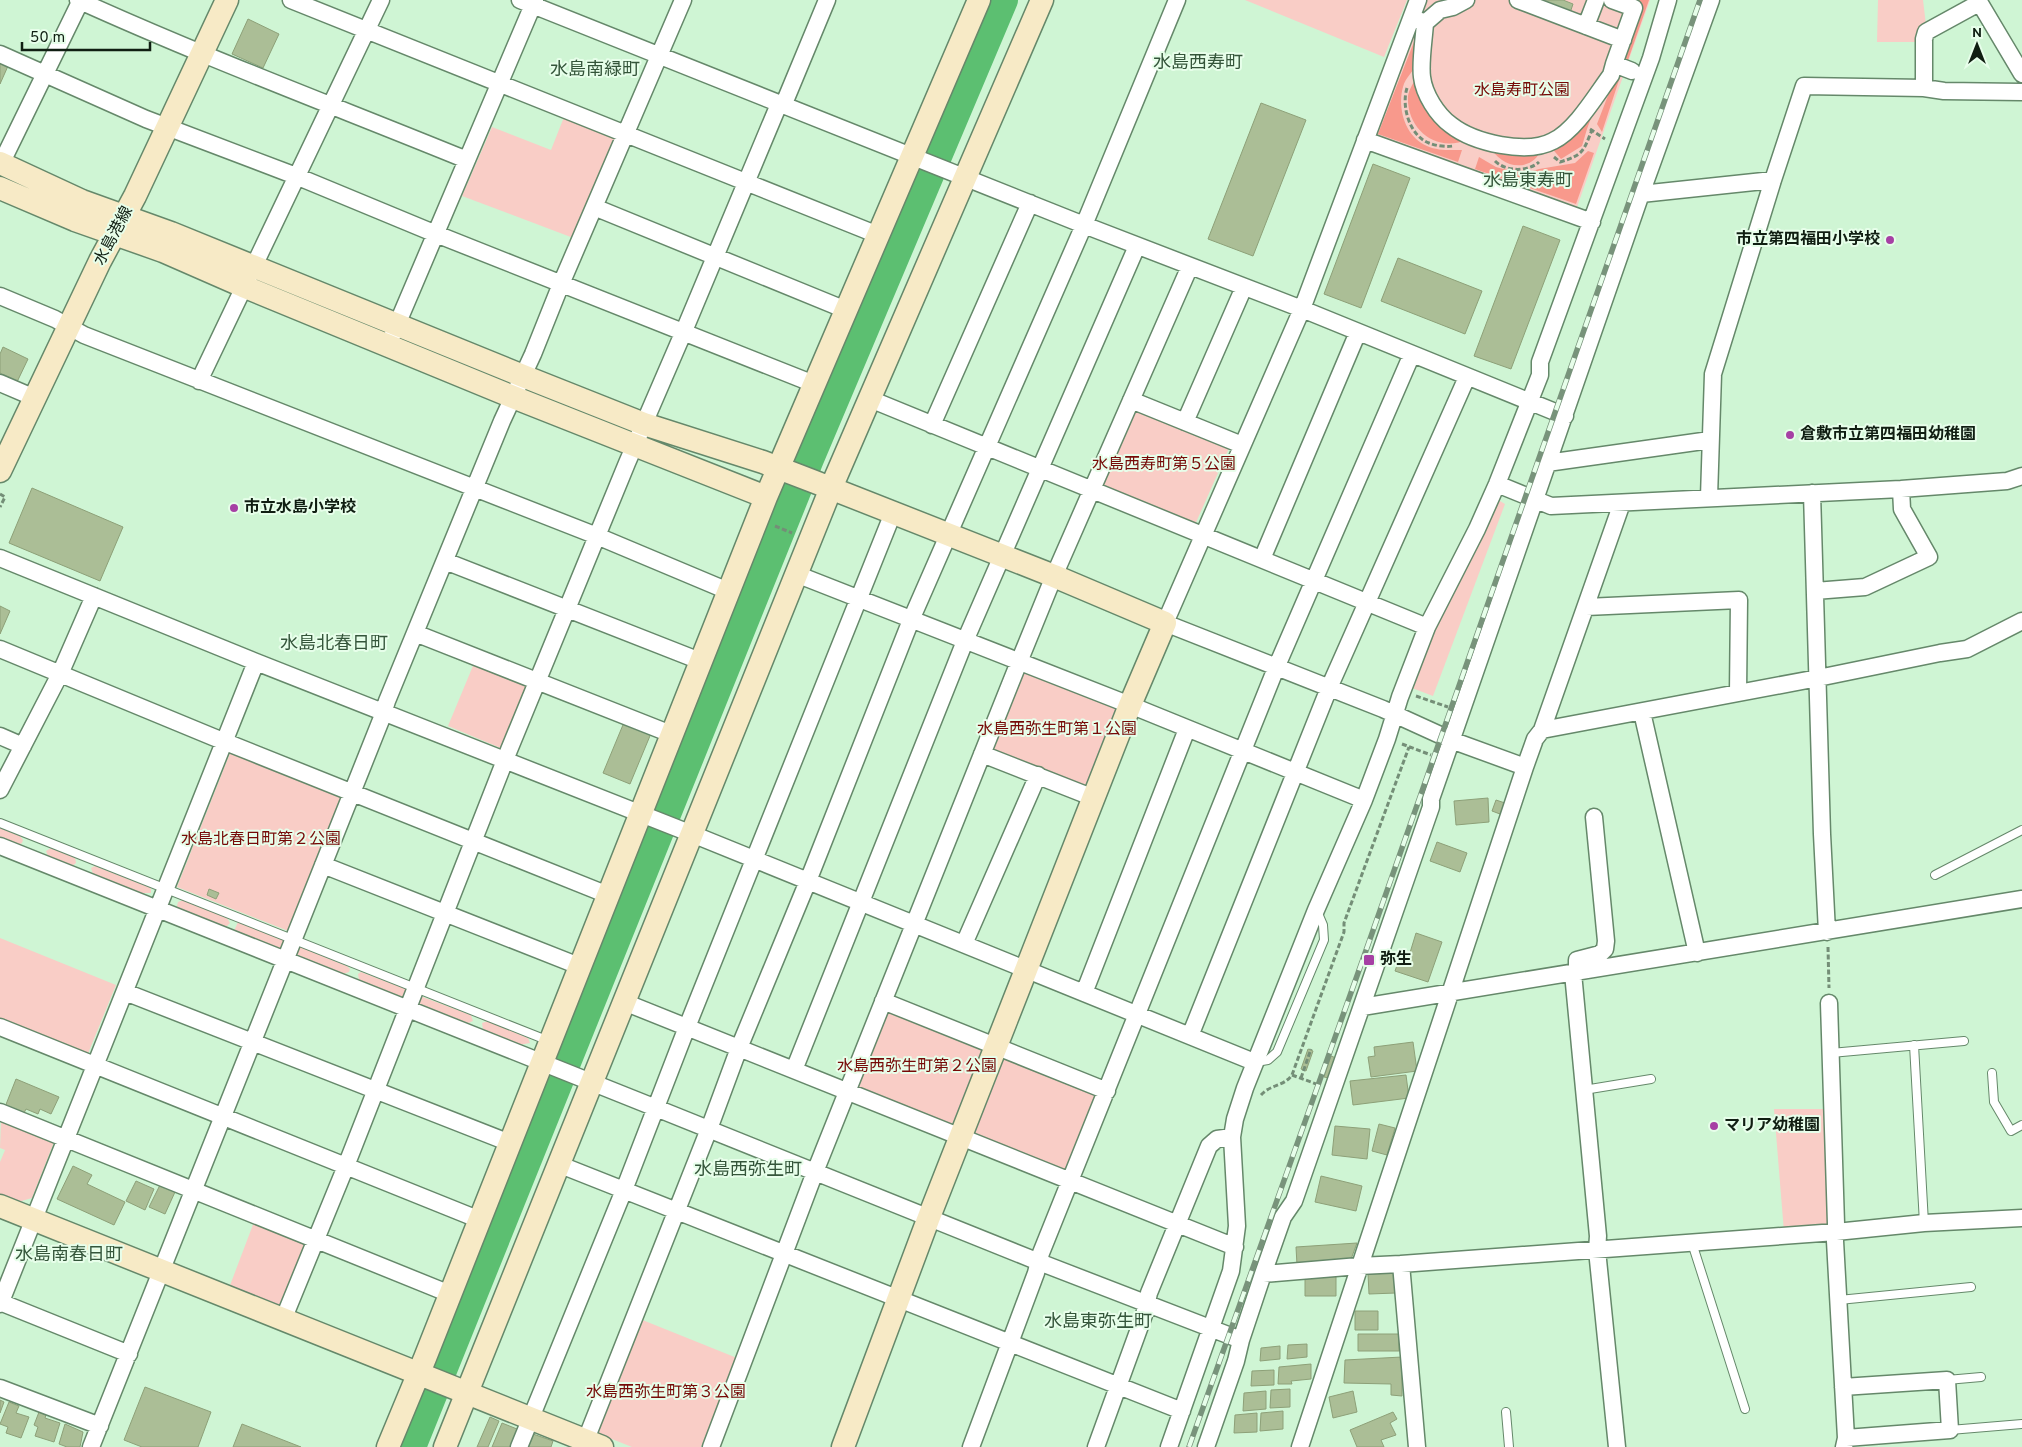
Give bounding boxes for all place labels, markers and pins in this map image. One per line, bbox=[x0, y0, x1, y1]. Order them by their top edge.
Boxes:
place label: 市立第四福田小学校 bbox=[1736, 230, 1880, 250]
marker: 市立第四福田小学校 bbox=[1884, 234, 1896, 246]
place label: 倉敷市立第四福田幼稚園 bbox=[1800, 424, 1976, 445]
marker: 倉敷市立第四福田幼稚園 bbox=[1784, 429, 1796, 441]
place label: 市立水島小学校 bbox=[244, 498, 356, 518]
marker: 市立水島小学校 bbox=[228, 502, 240, 514]
place label: 弥生 bbox=[1380, 950, 1412, 970]
marker: 弥生 bbox=[1362, 953, 1376, 967]
place label: マリア幼稚園 bbox=[1724, 1116, 1820, 1136]
marker: マリア幼稚園 bbox=[1708, 1120, 1720, 1132]

